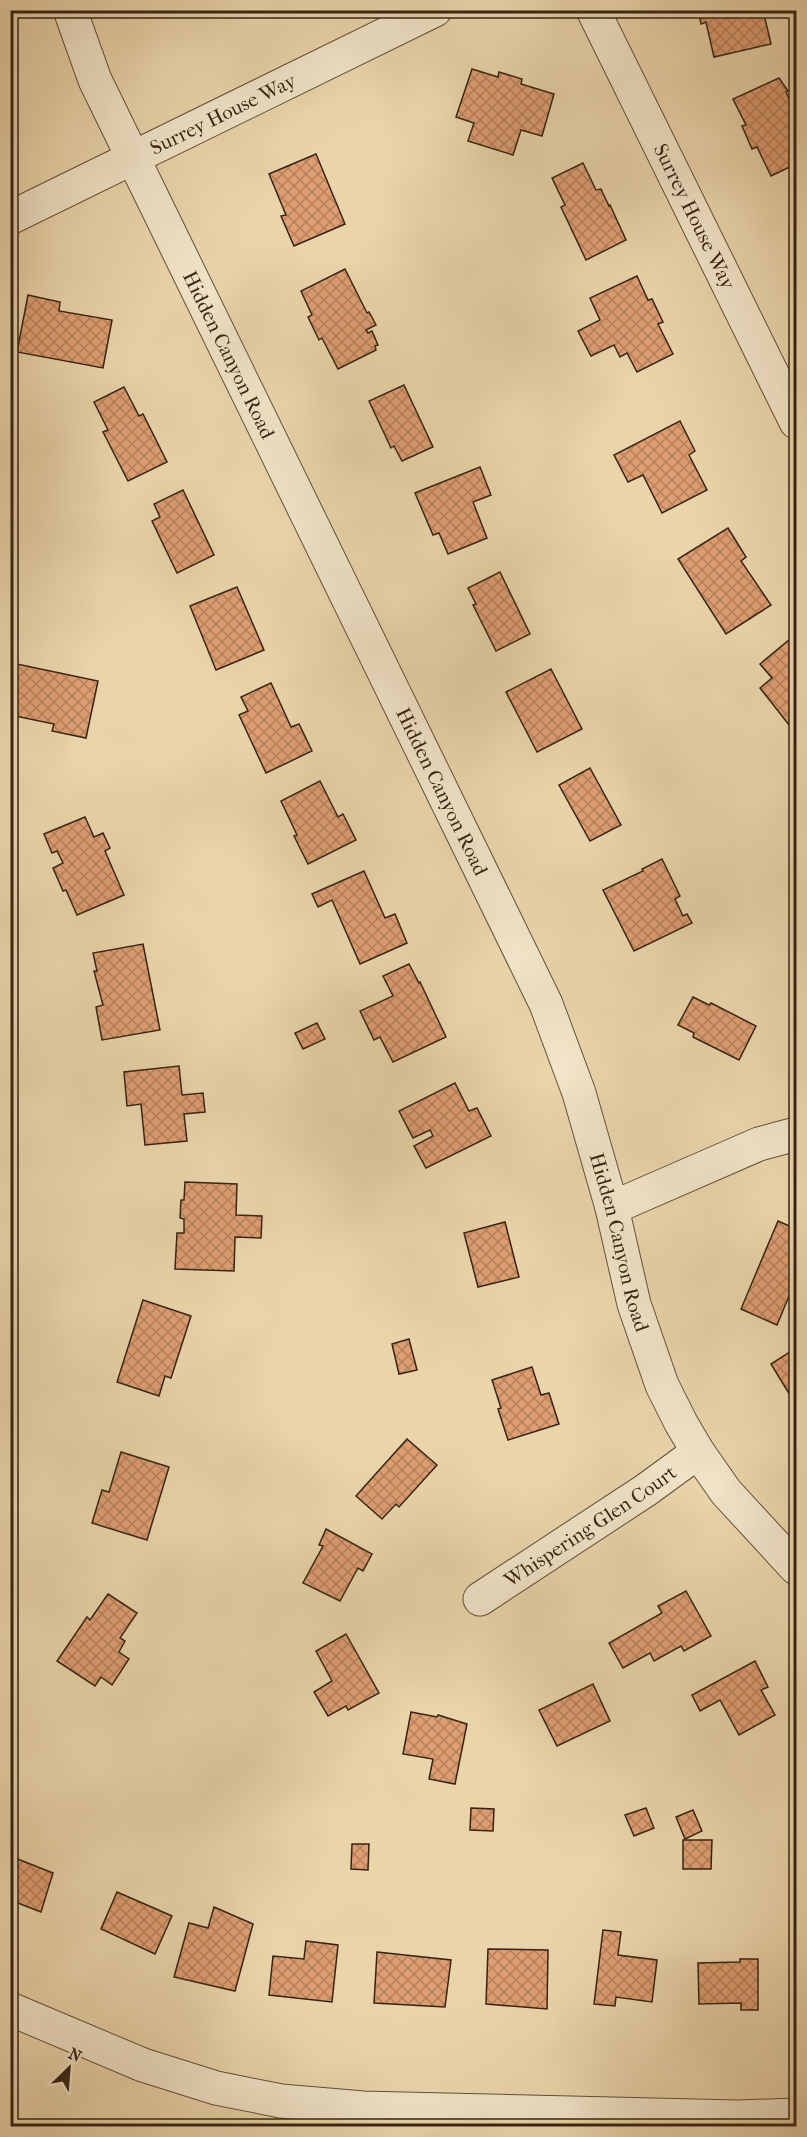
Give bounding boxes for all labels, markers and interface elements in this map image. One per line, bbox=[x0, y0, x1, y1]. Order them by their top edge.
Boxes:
street label: Surrey House Way bbox=[146, 68, 301, 160]
street label: Surrey House Way bbox=[649, 140, 740, 294]
street label: Hidden Canyon Road bbox=[178, 267, 280, 444]
street label: Hidden Canyon Road bbox=[391, 704, 493, 880]
street label: Hidden Canyon Road bbox=[585, 1150, 654, 1336]
street label: Whispering Glen Court bbox=[499, 1461, 681, 1593]
north arrow bbox=[39, 2038, 99, 2098]
text: N bbox=[66, 2044, 85, 2066]

